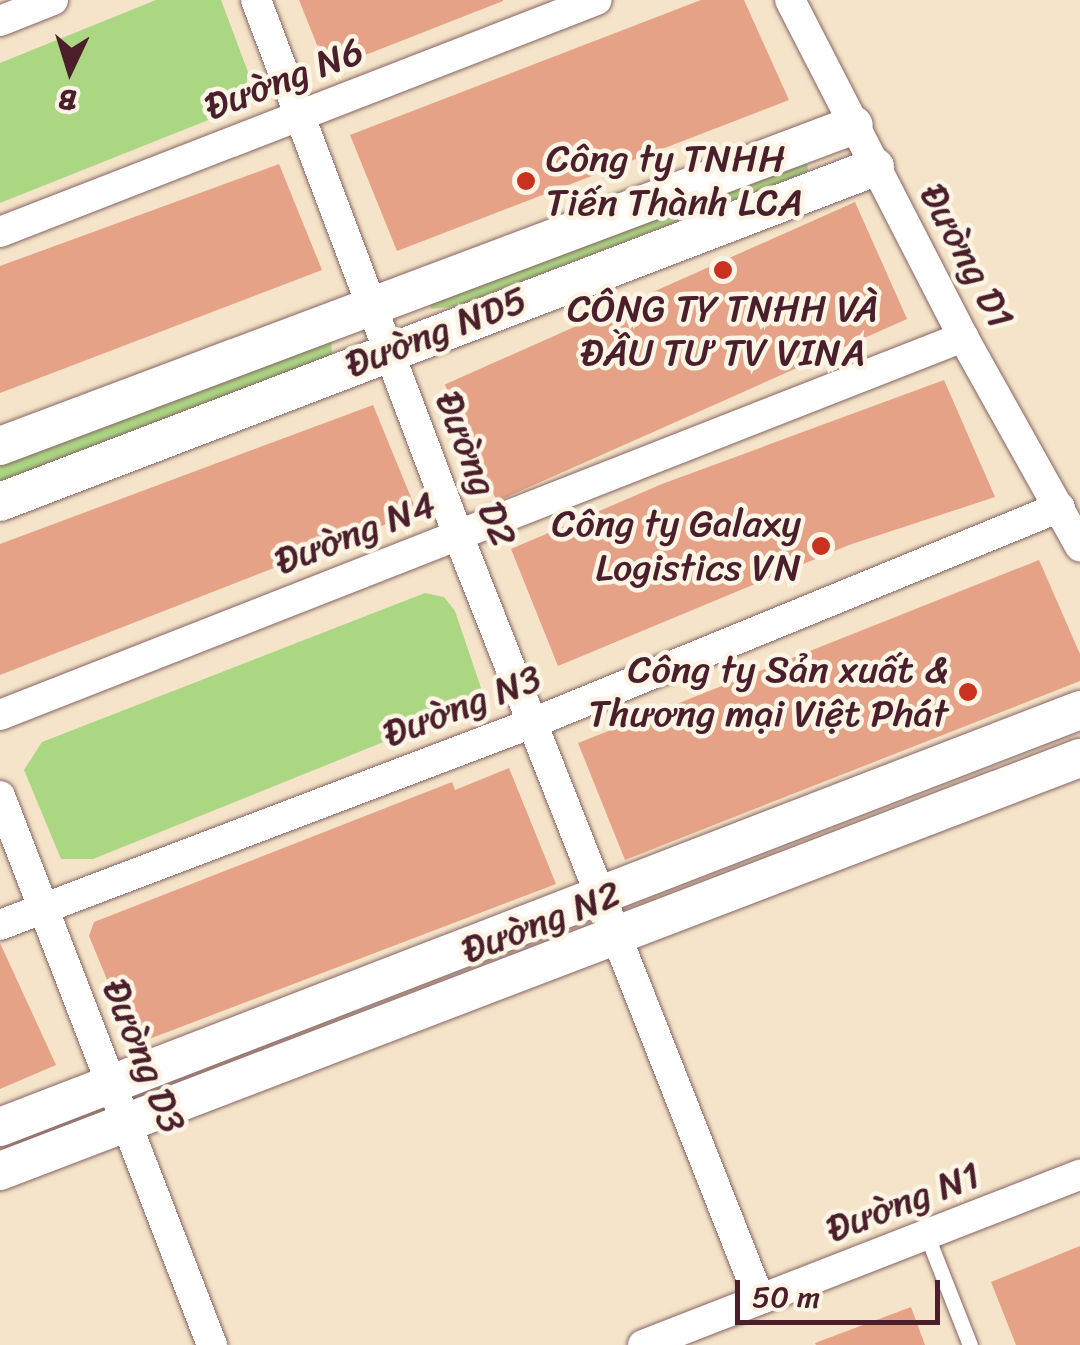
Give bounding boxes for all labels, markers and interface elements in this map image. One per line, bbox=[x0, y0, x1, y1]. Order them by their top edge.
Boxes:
north arrow bbox=[20, 20, 120, 120]
street label: Đường N6 bbox=[198, 28, 370, 130]
text: B bbox=[57, 75, 78, 125]
place label: Công ty TNHH Tiến Thành LCA bbox=[546, 136, 804, 225]
marker: Công ty TNHH Tiến Thành LCA bbox=[515, 170, 537, 192]
street label: Đường D1 bbox=[910, 176, 1024, 336]
marker: CÔNG TY TNHH VÀ ĐẦU TƯ TV VINA bbox=[712, 259, 734, 281]
street label: Đường ND5 bbox=[339, 277, 533, 387]
place label: CÔNG TY TNHH VÀ ĐẦU TƯ TV VINA bbox=[566, 286, 880, 376]
street label: Đường D2 bbox=[426, 385, 526, 553]
street label: Đường N4 bbox=[268, 482, 442, 584]
place label: Công ty Galaxy Logistics VN bbox=[551, 501, 801, 590]
marker: Công ty Galaxy Logistics VN bbox=[810, 535, 832, 557]
place label: Công ty Sản xuất & Thương mại Việt Phát bbox=[585, 647, 948, 736]
street label: Đường N3 bbox=[377, 655, 547, 757]
marker: Công ty Sản xuất & Thương mại Việt Phát bbox=[957, 681, 979, 703]
street label: Đường N2 bbox=[455, 871, 627, 973]
street label: Đường D3 bbox=[93, 972, 195, 1140]
street label: Đường N1 bbox=[820, 1152, 986, 1252]
scale bar bbox=[740, 1260, 945, 1322]
text: 50 m bbox=[752, 1270, 820, 1324]

